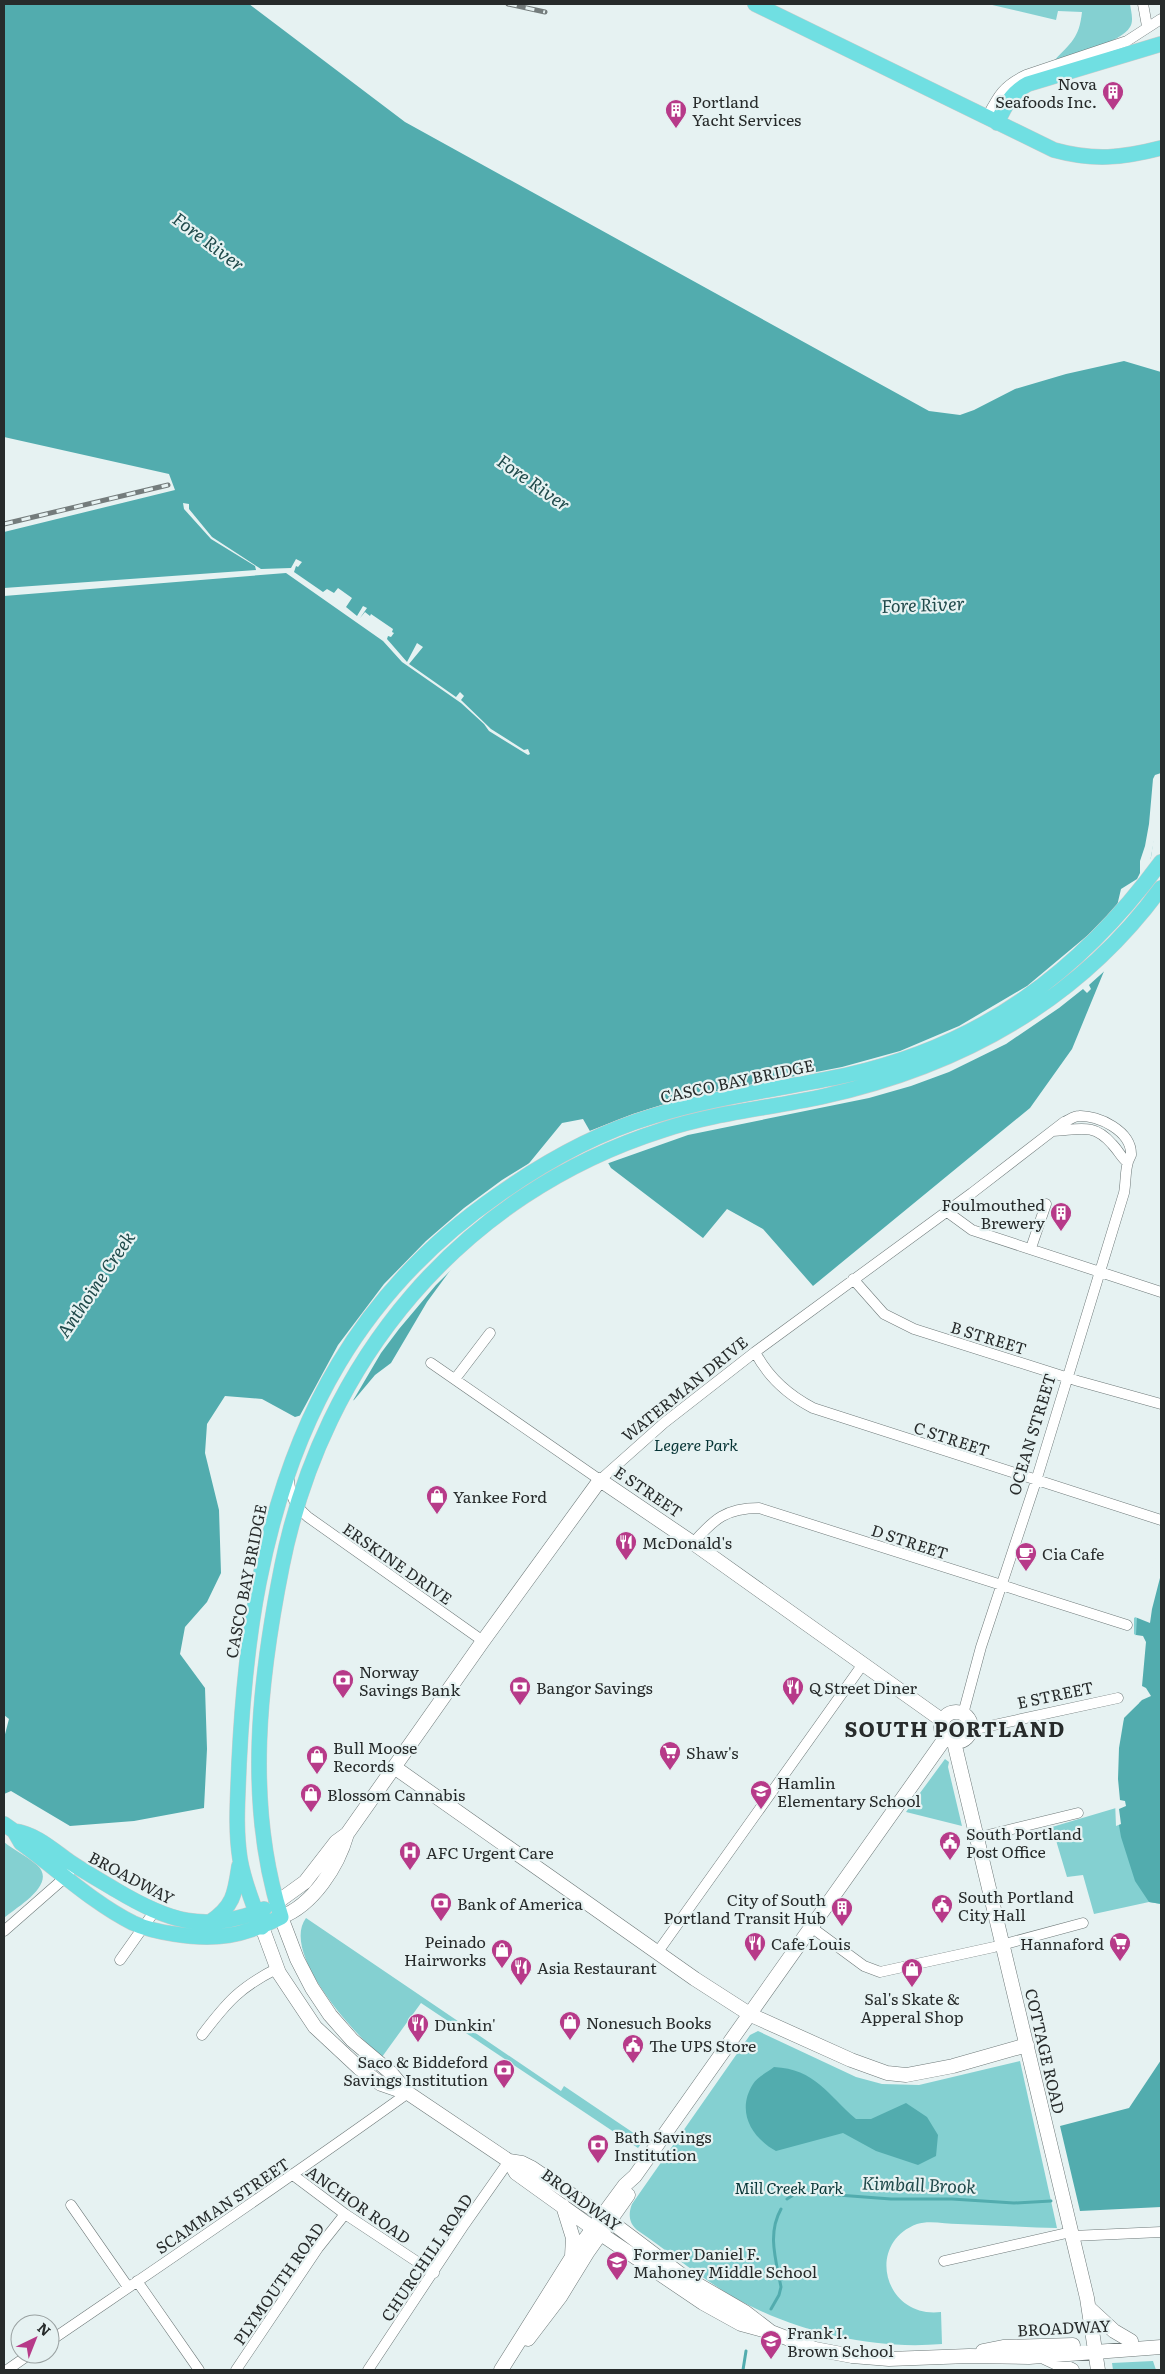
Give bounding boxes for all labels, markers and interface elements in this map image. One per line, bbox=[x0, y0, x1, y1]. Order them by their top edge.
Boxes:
place label: Nova Seafoods Inc. bbox=[995, 71, 1097, 113]
building icon: Nova Seafoods Inc. bbox=[1101, 80, 1125, 111]
place label: Portland Yacht Services bbox=[692, 89, 801, 131]
building icon: Portland Yacht Services bbox=[664, 98, 688, 129]
water label: Fore River bbox=[167, 205, 251, 277]
water label: Fore River bbox=[492, 447, 576, 517]
water label: Fore River bbox=[881, 589, 965, 619]
street label: CASCO BAY BRIDGE bbox=[658, 1052, 816, 1108]
place label: Foulmouthed Brewery bbox=[942, 1192, 1046, 1234]
building icon: Foulmouthed Brewery bbox=[1049, 1201, 1073, 1232]
water label: Anthoine Creek bbox=[49, 1225, 141, 1343]
street label: B STREET bbox=[948, 1314, 1030, 1360]
street label: WATERMAN DRIVE bbox=[616, 1330, 752, 1446]
street label: OCEAN STREET bbox=[1001, 1370, 1061, 1498]
street label: C STREET bbox=[911, 1414, 993, 1462]
park label: Legere Park bbox=[654, 1432, 738, 1456]
street label: E STREET bbox=[610, 1459, 688, 1523]
shop icon: Yankee Ford bbox=[425, 1484, 449, 1515]
place label: Yankee Ford bbox=[453, 1484, 547, 1508]
street label: CASCO BAY BRIDGE bbox=[218, 1502, 272, 1660]
street label: ERSKINE DRIVE bbox=[338, 1516, 458, 1610]
street label: D STREET bbox=[868, 1517, 952, 1565]
restaurant icon: McDonald's bbox=[614, 1530, 638, 1561]
place label: McDonald's bbox=[642, 1530, 732, 1554]
cafe icon: Cia Cafe bbox=[1014, 1541, 1038, 1572]
place label: Cia Cafe bbox=[1042, 1541, 1104, 1565]
place label: Norway Savings Bank bbox=[359, 1659, 460, 1701]
bank icon: Norway Savings Bank bbox=[331, 1668, 355, 1699]
street label: E STREET bbox=[1014, 1674, 1096, 1714]
bank icon: Bangor Savings bbox=[508, 1675, 532, 1706]
place label: Bangor Savings bbox=[536, 1675, 653, 1699]
restaurant icon: Q Street Diner bbox=[781, 1675, 805, 1706]
place label: Q Street Diner bbox=[809, 1675, 918, 1699]
district label: SOUTH PORTLAND bbox=[845, 1712, 1065, 1743]
place label: Bull Moose Records bbox=[333, 1735, 417, 1777]
supermarket icon: Shaw's bbox=[658, 1740, 682, 1771]
place label: Shaw's bbox=[686, 1740, 738, 1764]
shop icon: Bull Moose Records bbox=[305, 1744, 329, 1775]
place label: Hamlin Elementary School bbox=[777, 1770, 921, 1812]
school or university icon: Hamlin Elementary School bbox=[749, 1779, 773, 1810]
shop icon: Blossom Cannabis bbox=[299, 1782, 323, 1813]
place label: Blossom Cannabis bbox=[327, 1782, 465, 1806]
place label: South Portland Post Office bbox=[966, 1821, 1082, 1863]
public building icon: South Portland Post Office bbox=[938, 1830, 962, 1861]
hospital icon: AFC Urgent Care bbox=[398, 1840, 422, 1871]
place label: AFC Urgent Care bbox=[426, 1840, 554, 1864]
street label: BROADWAY bbox=[85, 1844, 180, 1910]
place label: South Portland City Hall bbox=[958, 1884, 1074, 1926]
place label: City of South Portland Transit Hub bbox=[664, 1887, 826, 1929]
bank icon: Bank of America bbox=[429, 1891, 453, 1922]
place label: Bank of America bbox=[457, 1891, 583, 1915]
public building icon: South Portland City Hall bbox=[930, 1893, 954, 1924]
building icon: City of South Portland Transit Hub bbox=[830, 1896, 854, 1927]
place label: Peinado Hairworks bbox=[404, 1929, 486, 1971]
restaurant icon: Cafe Louis bbox=[743, 1931, 767, 1962]
place label: Cafe Louis bbox=[771, 1931, 850, 1955]
place label: Hannaford bbox=[1020, 1931, 1104, 1955]
supermarket icon: Hannaford bbox=[1108, 1931, 1132, 1962]
shop icon: Peinado Hairworks bbox=[490, 1938, 514, 1969]
restaurant icon: Asia Restaurant bbox=[509, 1955, 533, 1986]
place label: Asia Restaurant bbox=[537, 1955, 657, 1979]
shop icon: Sal's Skate & Apperal Shop bbox=[900, 1957, 924, 1988]
place label: Sal's Skate & Apperal Shop bbox=[860, 1986, 964, 2028]
street label: COTTAGE ROAD bbox=[1020, 1986, 1072, 2116]
shop icon: Nonesuch Books bbox=[558, 2010, 582, 2041]
place label: Nonesuch Books bbox=[586, 2010, 711, 2034]
restaurant icon: Dunkin' bbox=[406, 2012, 430, 2043]
place label: Dunkin' bbox=[434, 2012, 496, 2036]
public building icon: The UPS Store bbox=[621, 2033, 645, 2064]
place label: The UPS Store bbox=[649, 2033, 756, 2057]
place label: Saco & Biddeford Savings Institution bbox=[343, 2049, 488, 2091]
bank icon: Saco & Biddeford Savings Institution bbox=[492, 2058, 516, 2089]
place label: Bath Savings Institution bbox=[614, 2124, 712, 2166]
bank icon: Bath Savings Institution bbox=[586, 2133, 610, 2164]
street label: SCAMMAN STREET bbox=[150, 2151, 294, 2259]
street label: ANCHOR ROAD bbox=[302, 2159, 416, 2249]
street label: BROADWAY bbox=[537, 2162, 627, 2237]
water label: Kimball Brook bbox=[861, 2169, 977, 2199]
park label: Mill Creek Park bbox=[735, 2175, 844, 2199]
street label: CHURCHILL ROAD bbox=[374, 2188, 478, 2326]
street label: PLYMOUTH ROAD bbox=[227, 2217, 329, 2349]
place label: Former Daniel F. Mahoney Middle School bbox=[633, 2241, 817, 2283]
school or university icon: Former Daniel F. Mahoney Middle School bbox=[605, 2250, 629, 2281]
street label: BROADWAY bbox=[1017, 2313, 1112, 2341]
north arrow bbox=[10, 2314, 60, 2364]
text: N bbox=[33, 2317, 56, 2340]
place label: Frank I. Brown School bbox=[787, 2320, 894, 2362]
school or university icon: Frank I. Brown School bbox=[759, 2329, 783, 2360]

